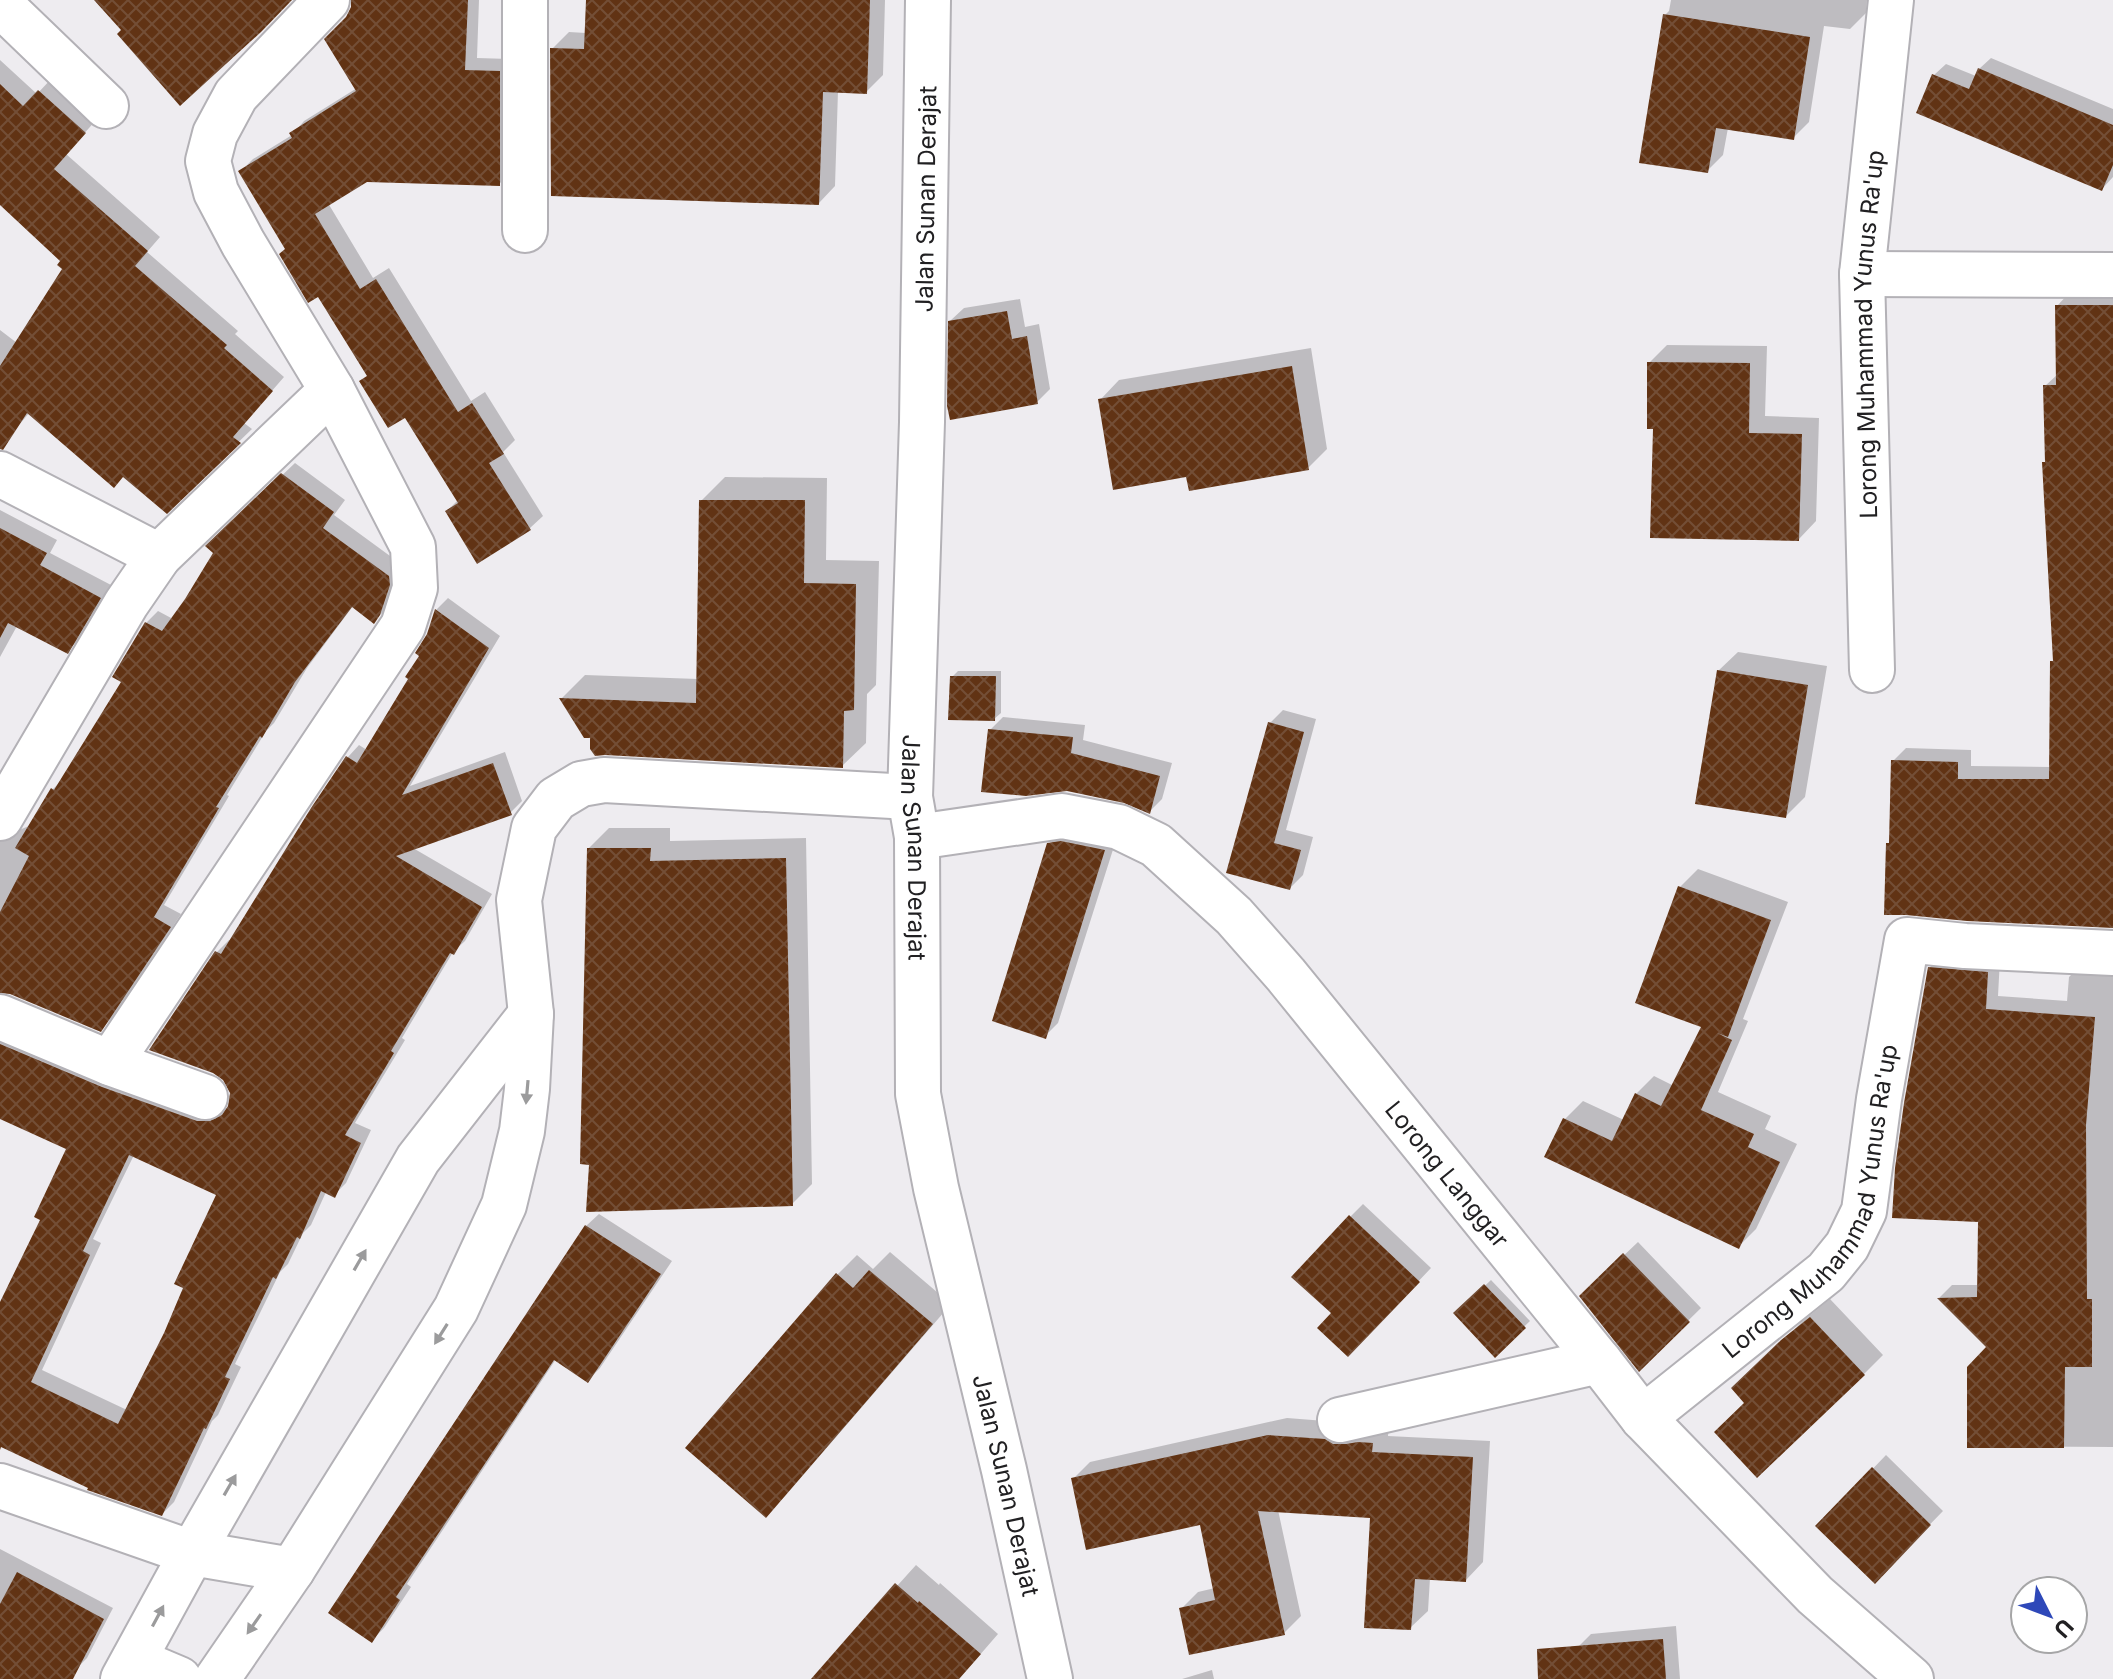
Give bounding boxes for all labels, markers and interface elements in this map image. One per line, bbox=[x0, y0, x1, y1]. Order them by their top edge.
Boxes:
street label: Jalan Sunan Derajat bbox=[910, 85, 942, 313]
street label: Lorong Muhammad Yunus Ra'up bbox=[1847, 149, 1890, 519]
street label: Jalan Sunan Derajat bbox=[895, 734, 932, 961]
street label: Lorong Muhammad Yunus Ra'up bbox=[1716, 1042, 1903, 1364]
one-way arrow bbox=[520, 1079, 533, 1104]
street label: Lorong Langgar bbox=[1379, 1095, 1515, 1253]
one-way arrow bbox=[353, 1249, 367, 1271]
one-way arrow bbox=[434, 1323, 448, 1345]
street label: Jalan Sunan Derajat bbox=[967, 1371, 1046, 1599]
one-way arrow bbox=[223, 1474, 237, 1497]
north arrow bbox=[2009, 1575, 2089, 1655]
one-way arrow bbox=[150, 1605, 164, 1627]
one-way arrow bbox=[247, 1614, 262, 1635]
text: U bbox=[2049, 1614, 2079, 1643]

